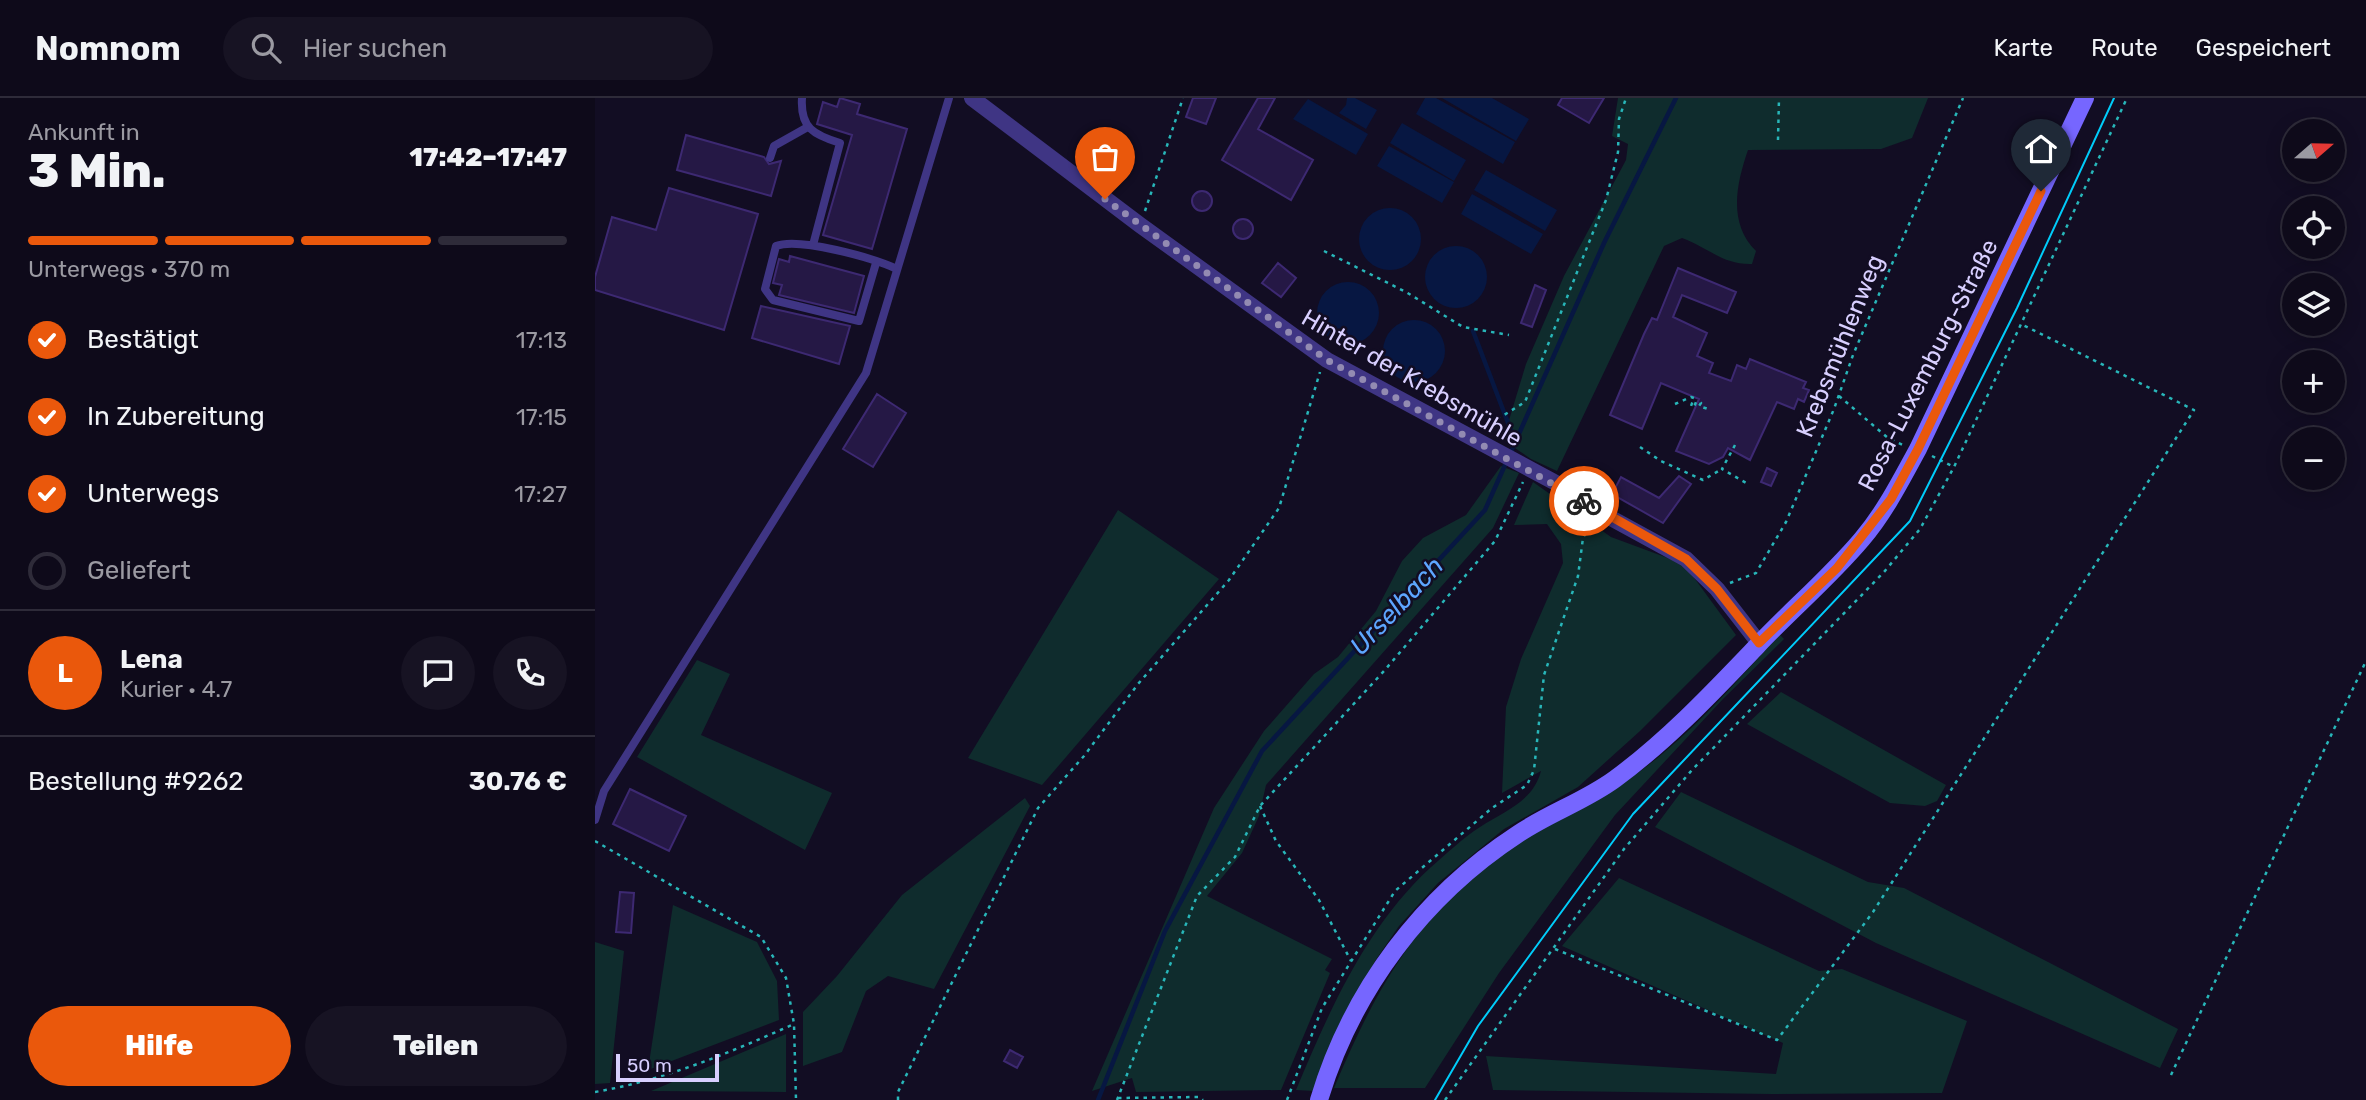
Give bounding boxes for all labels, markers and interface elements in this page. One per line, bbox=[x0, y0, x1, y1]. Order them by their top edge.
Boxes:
search box bbox=[223, 17, 713, 80]
text: Nomnom bbox=[35, 29, 181, 68]
icon: search bbox=[247, 29, 285, 67]
text: Hier suchen bbox=[303, 33, 447, 64]
text: Karte bbox=[1994, 34, 2053, 62]
text: Route bbox=[2091, 34, 2158, 62]
text: Gespeichert bbox=[2196, 34, 2331, 62]
text: Ankunft in bbox=[28, 118, 140, 146]
pin bbox=[2011, 119, 2071, 191]
north arrow bbox=[2282, 119, 2345, 182]
map controls bbox=[2282, 119, 2345, 490]
pin bbox=[1075, 127, 1135, 199]
icon: home bbox=[2022, 130, 2060, 168]
icon: bag bbox=[1086, 138, 1124, 176]
text: 17:42–17:47 bbox=[409, 142, 567, 173]
text: 3 Min. bbox=[28, 144, 165, 199]
button: locate bbox=[2282, 196, 2345, 259]
street label: Rosa-Luxemburg-Straße bbox=[1852, 235, 2004, 495]
street label: Krebsmühlenweg bbox=[1791, 251, 1889, 441]
text: Unterwegs · 370 m bbox=[28, 255, 230, 283]
button: layers bbox=[2282, 273, 2345, 336]
street label: Hinter der Krebsmühle bbox=[1297, 303, 1527, 453]
icon: check bbox=[28, 321, 66, 359]
text: Bestätigt bbox=[87, 324, 199, 355]
text: 17:13 bbox=[516, 326, 567, 354]
button: + bbox=[2282, 350, 2345, 413]
icon: check bbox=[28, 398, 66, 436]
text: In Zubereitung bbox=[87, 401, 265, 432]
text: 17:15 bbox=[516, 403, 567, 431]
button: − bbox=[2282, 427, 2345, 490]
courier bbox=[1549, 466, 1619, 536]
icon: check bbox=[28, 475, 66, 513]
text: Unterwegs bbox=[87, 478, 219, 509]
text: 17:27 bbox=[514, 480, 567, 508]
icon: bike bbox=[1565, 482, 1603, 520]
water label: Urselbach bbox=[1344, 550, 1450, 662]
text: Geliefert bbox=[87, 555, 191, 586]
button: chat bbox=[401, 636, 475, 710]
button: phone bbox=[493, 636, 567, 710]
text: Lena bbox=[120, 644, 183, 675]
text: L bbox=[57, 658, 73, 689]
text: Kurier · 4.7 bbox=[120, 675, 232, 703]
text: Bestellung #9262 bbox=[28, 766, 244, 797]
text: 30.76 € bbox=[469, 766, 567, 797]
button: Hilfe bbox=[28, 1006, 291, 1086]
button: Teilen bbox=[305, 1006, 567, 1086]
scale bar bbox=[616, 1051, 719, 1083]
text: 50 m bbox=[627, 1054, 672, 1077]

